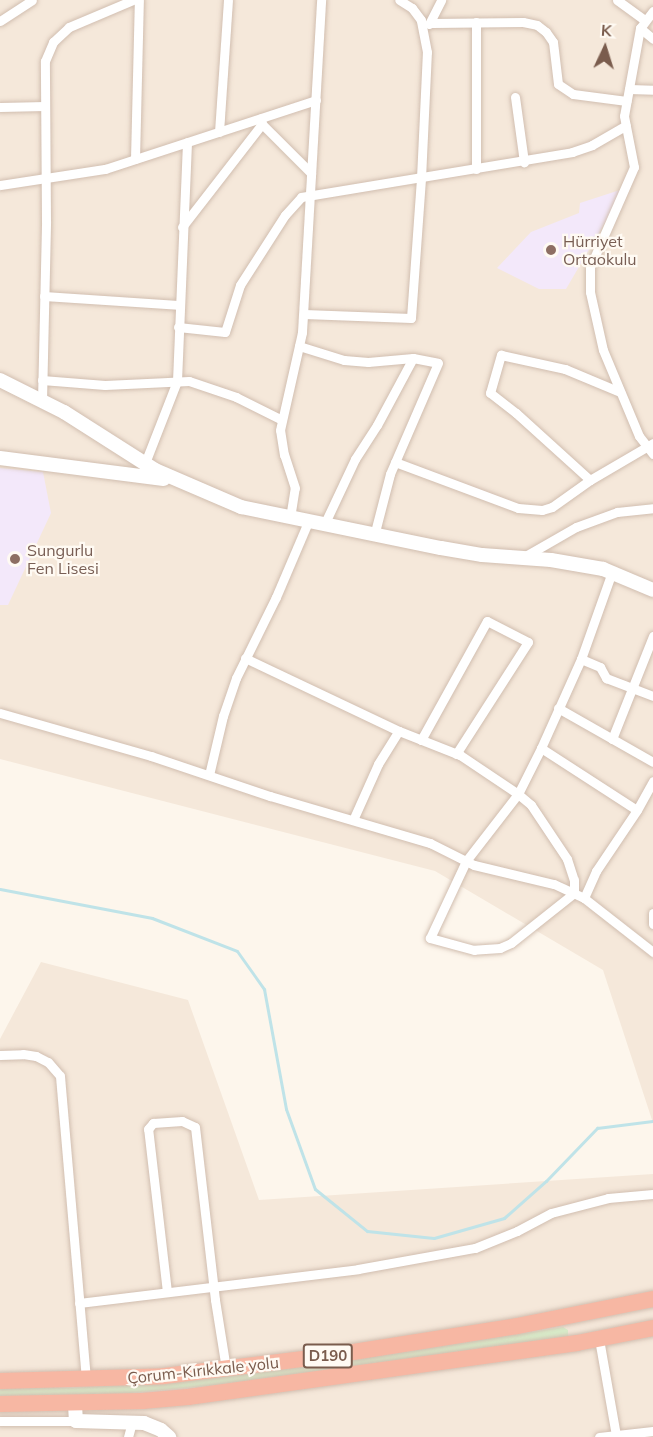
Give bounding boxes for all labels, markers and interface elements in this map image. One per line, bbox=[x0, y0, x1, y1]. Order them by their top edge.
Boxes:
north arrow bbox=[575, 18, 635, 78]
text: K bbox=[600, 20, 612, 40]
place label: Hürriyet Ortaokulu bbox=[563, 231, 636, 269]
marker: Hürriyet Ortaokulu bbox=[544, 243, 558, 257]
place label: Sungurlu Fen Lisesi bbox=[27, 540, 99, 578]
marker: Sungurlu Fen Lisesi bbox=[8, 552, 22, 566]
road number: D190 bbox=[302, 1344, 354, 1368]
street label: Çorum-Kırıkkale yolu bbox=[126, 1352, 280, 1388]

